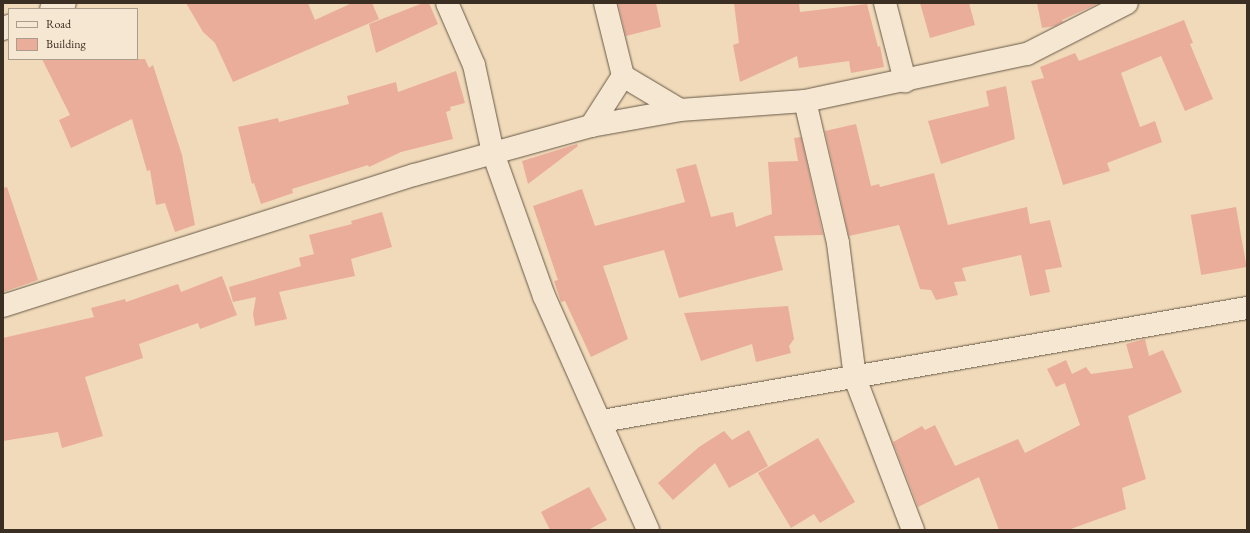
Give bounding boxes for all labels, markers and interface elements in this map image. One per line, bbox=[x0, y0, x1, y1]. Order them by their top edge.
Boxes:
legend bbox=[8, 8, 138, 60]
text: Road bbox=[46, 16, 71, 32]
text: Building bbox=[46, 36, 86, 52]

